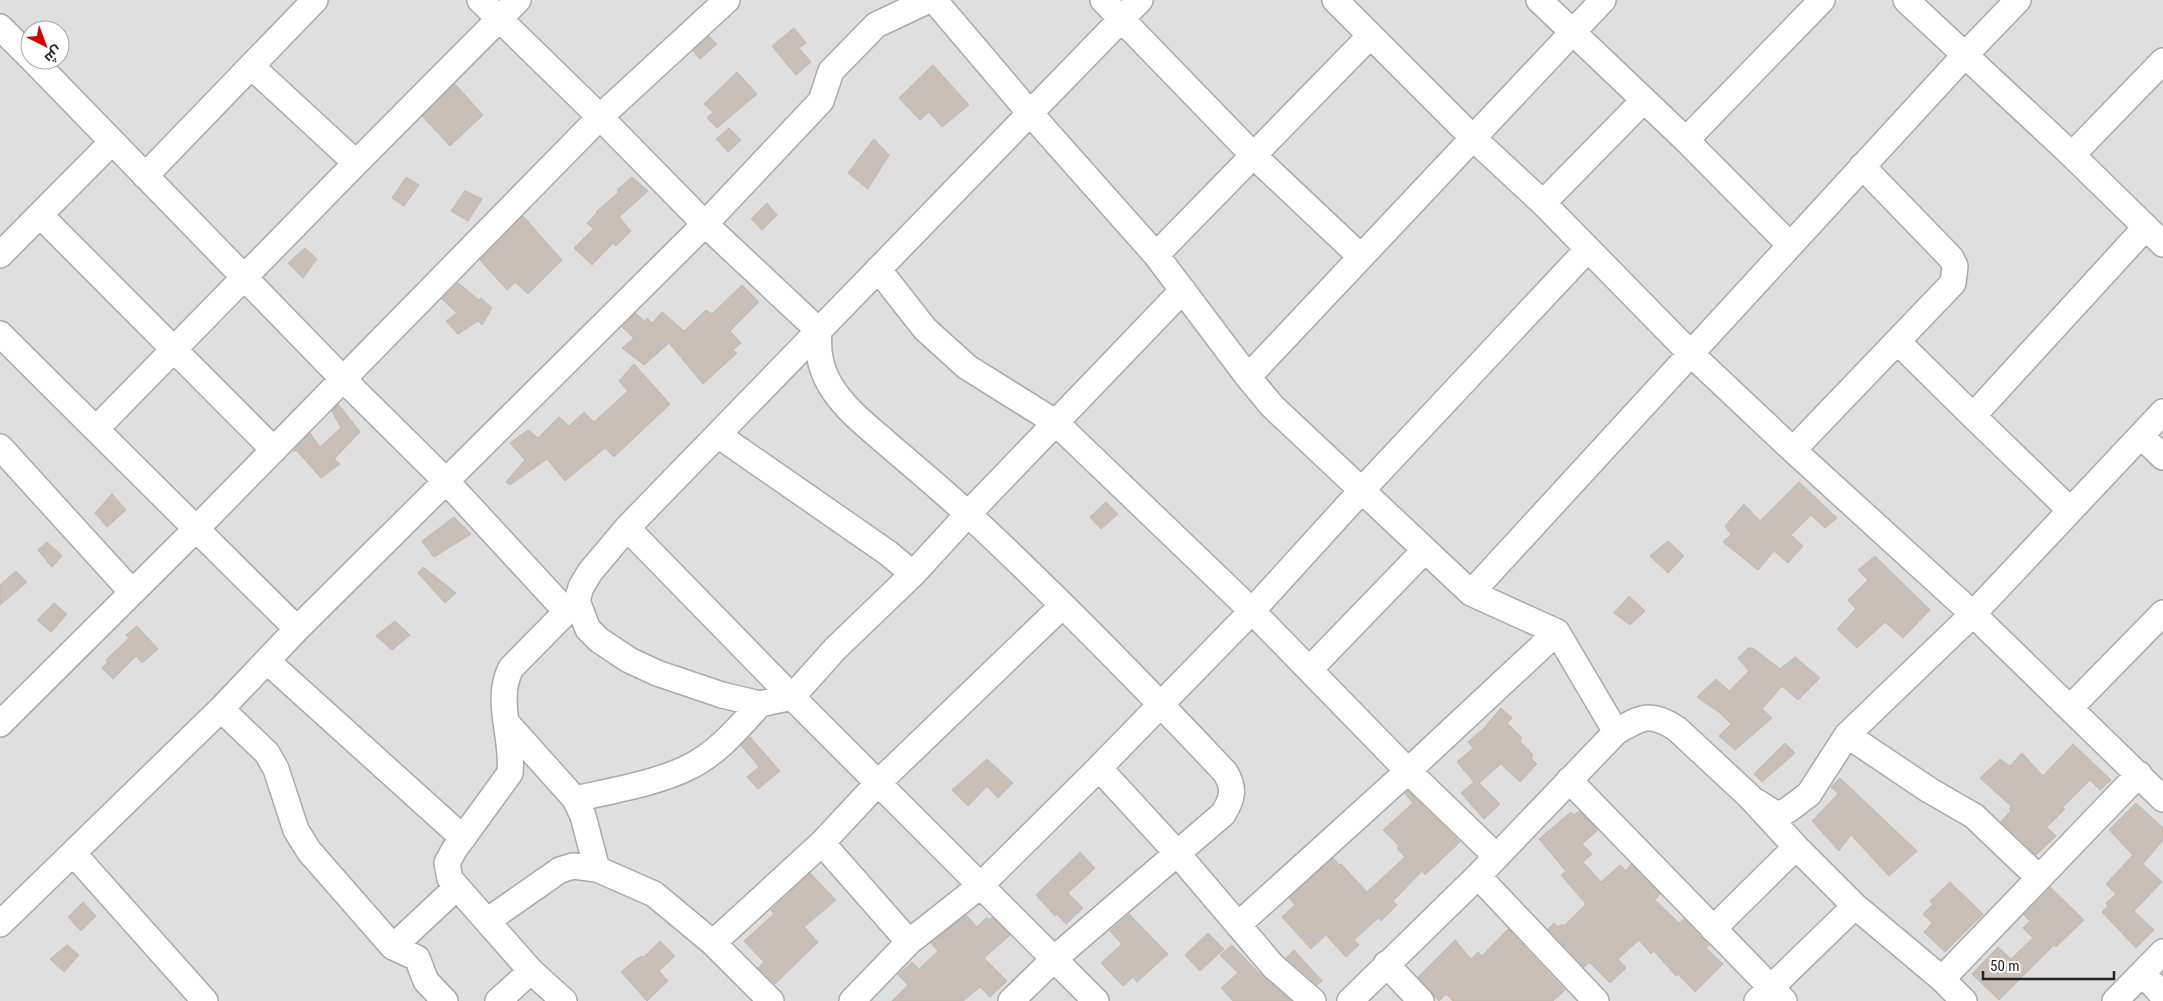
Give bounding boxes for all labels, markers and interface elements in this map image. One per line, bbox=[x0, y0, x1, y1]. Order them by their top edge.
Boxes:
north arrow bbox=[20, 20, 70, 70]
text: ش bbox=[41, 42, 66, 67]
scale bar bbox=[1983, 948, 2114, 980]
text: 50 m bbox=[1990, 957, 2020, 975]

